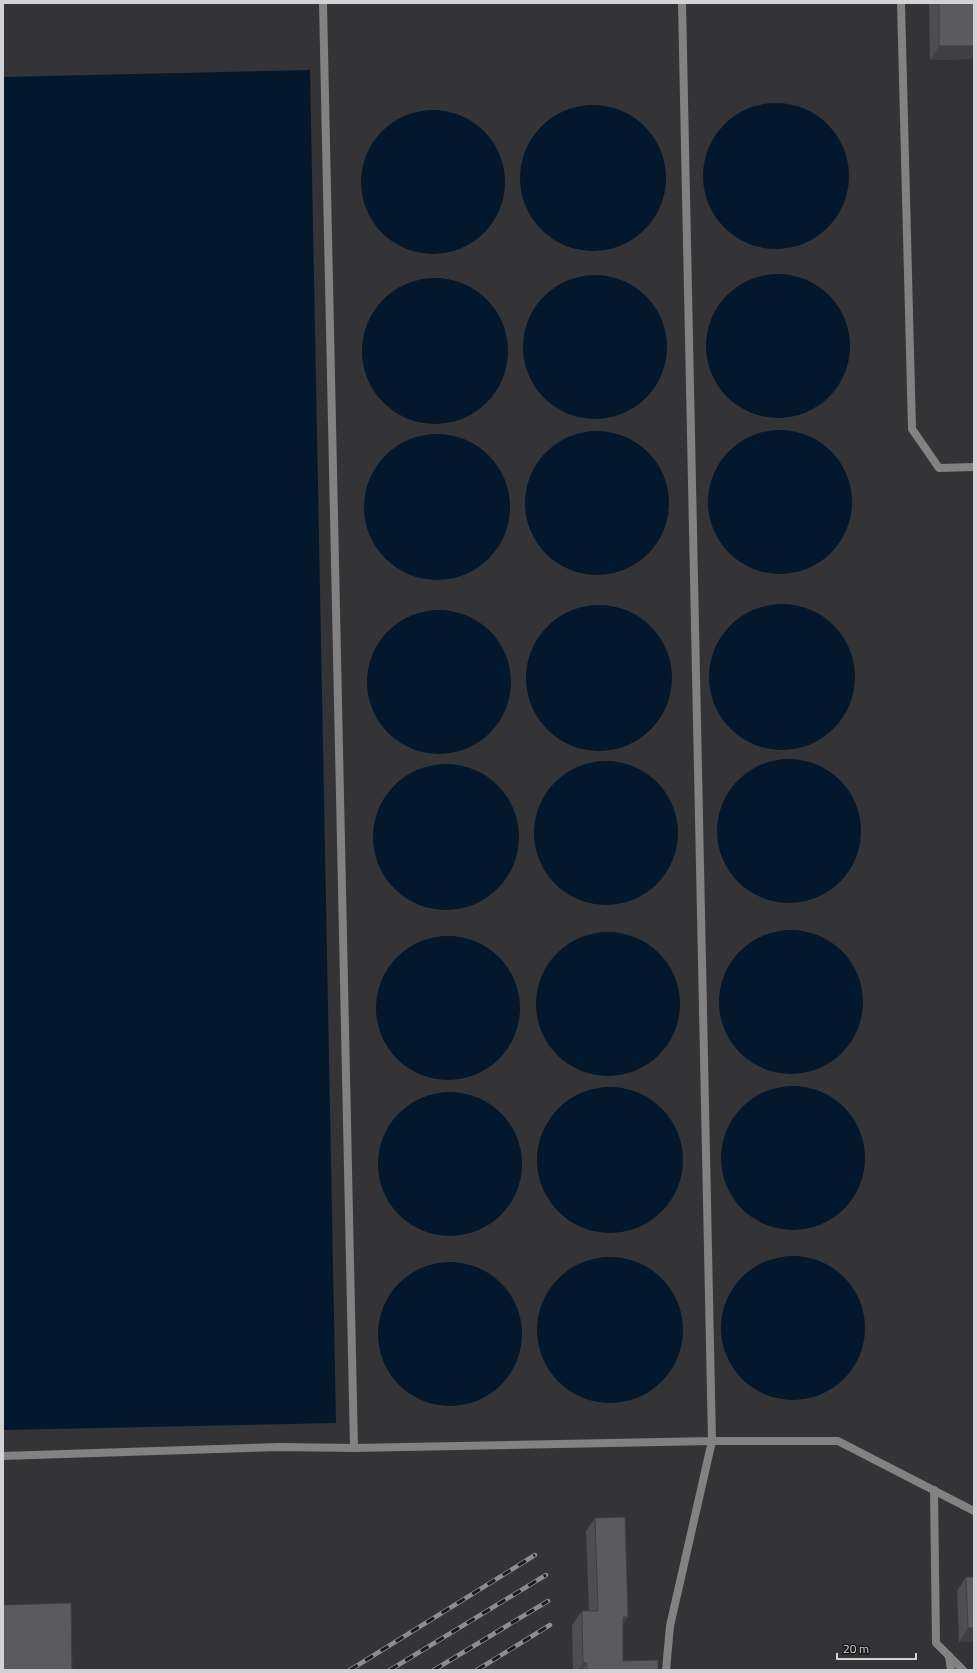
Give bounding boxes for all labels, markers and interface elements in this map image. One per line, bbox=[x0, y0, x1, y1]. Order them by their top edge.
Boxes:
scale bar bbox=[837, 1635, 916, 1661]
text: 20 m bbox=[843, 1639, 869, 1658]

